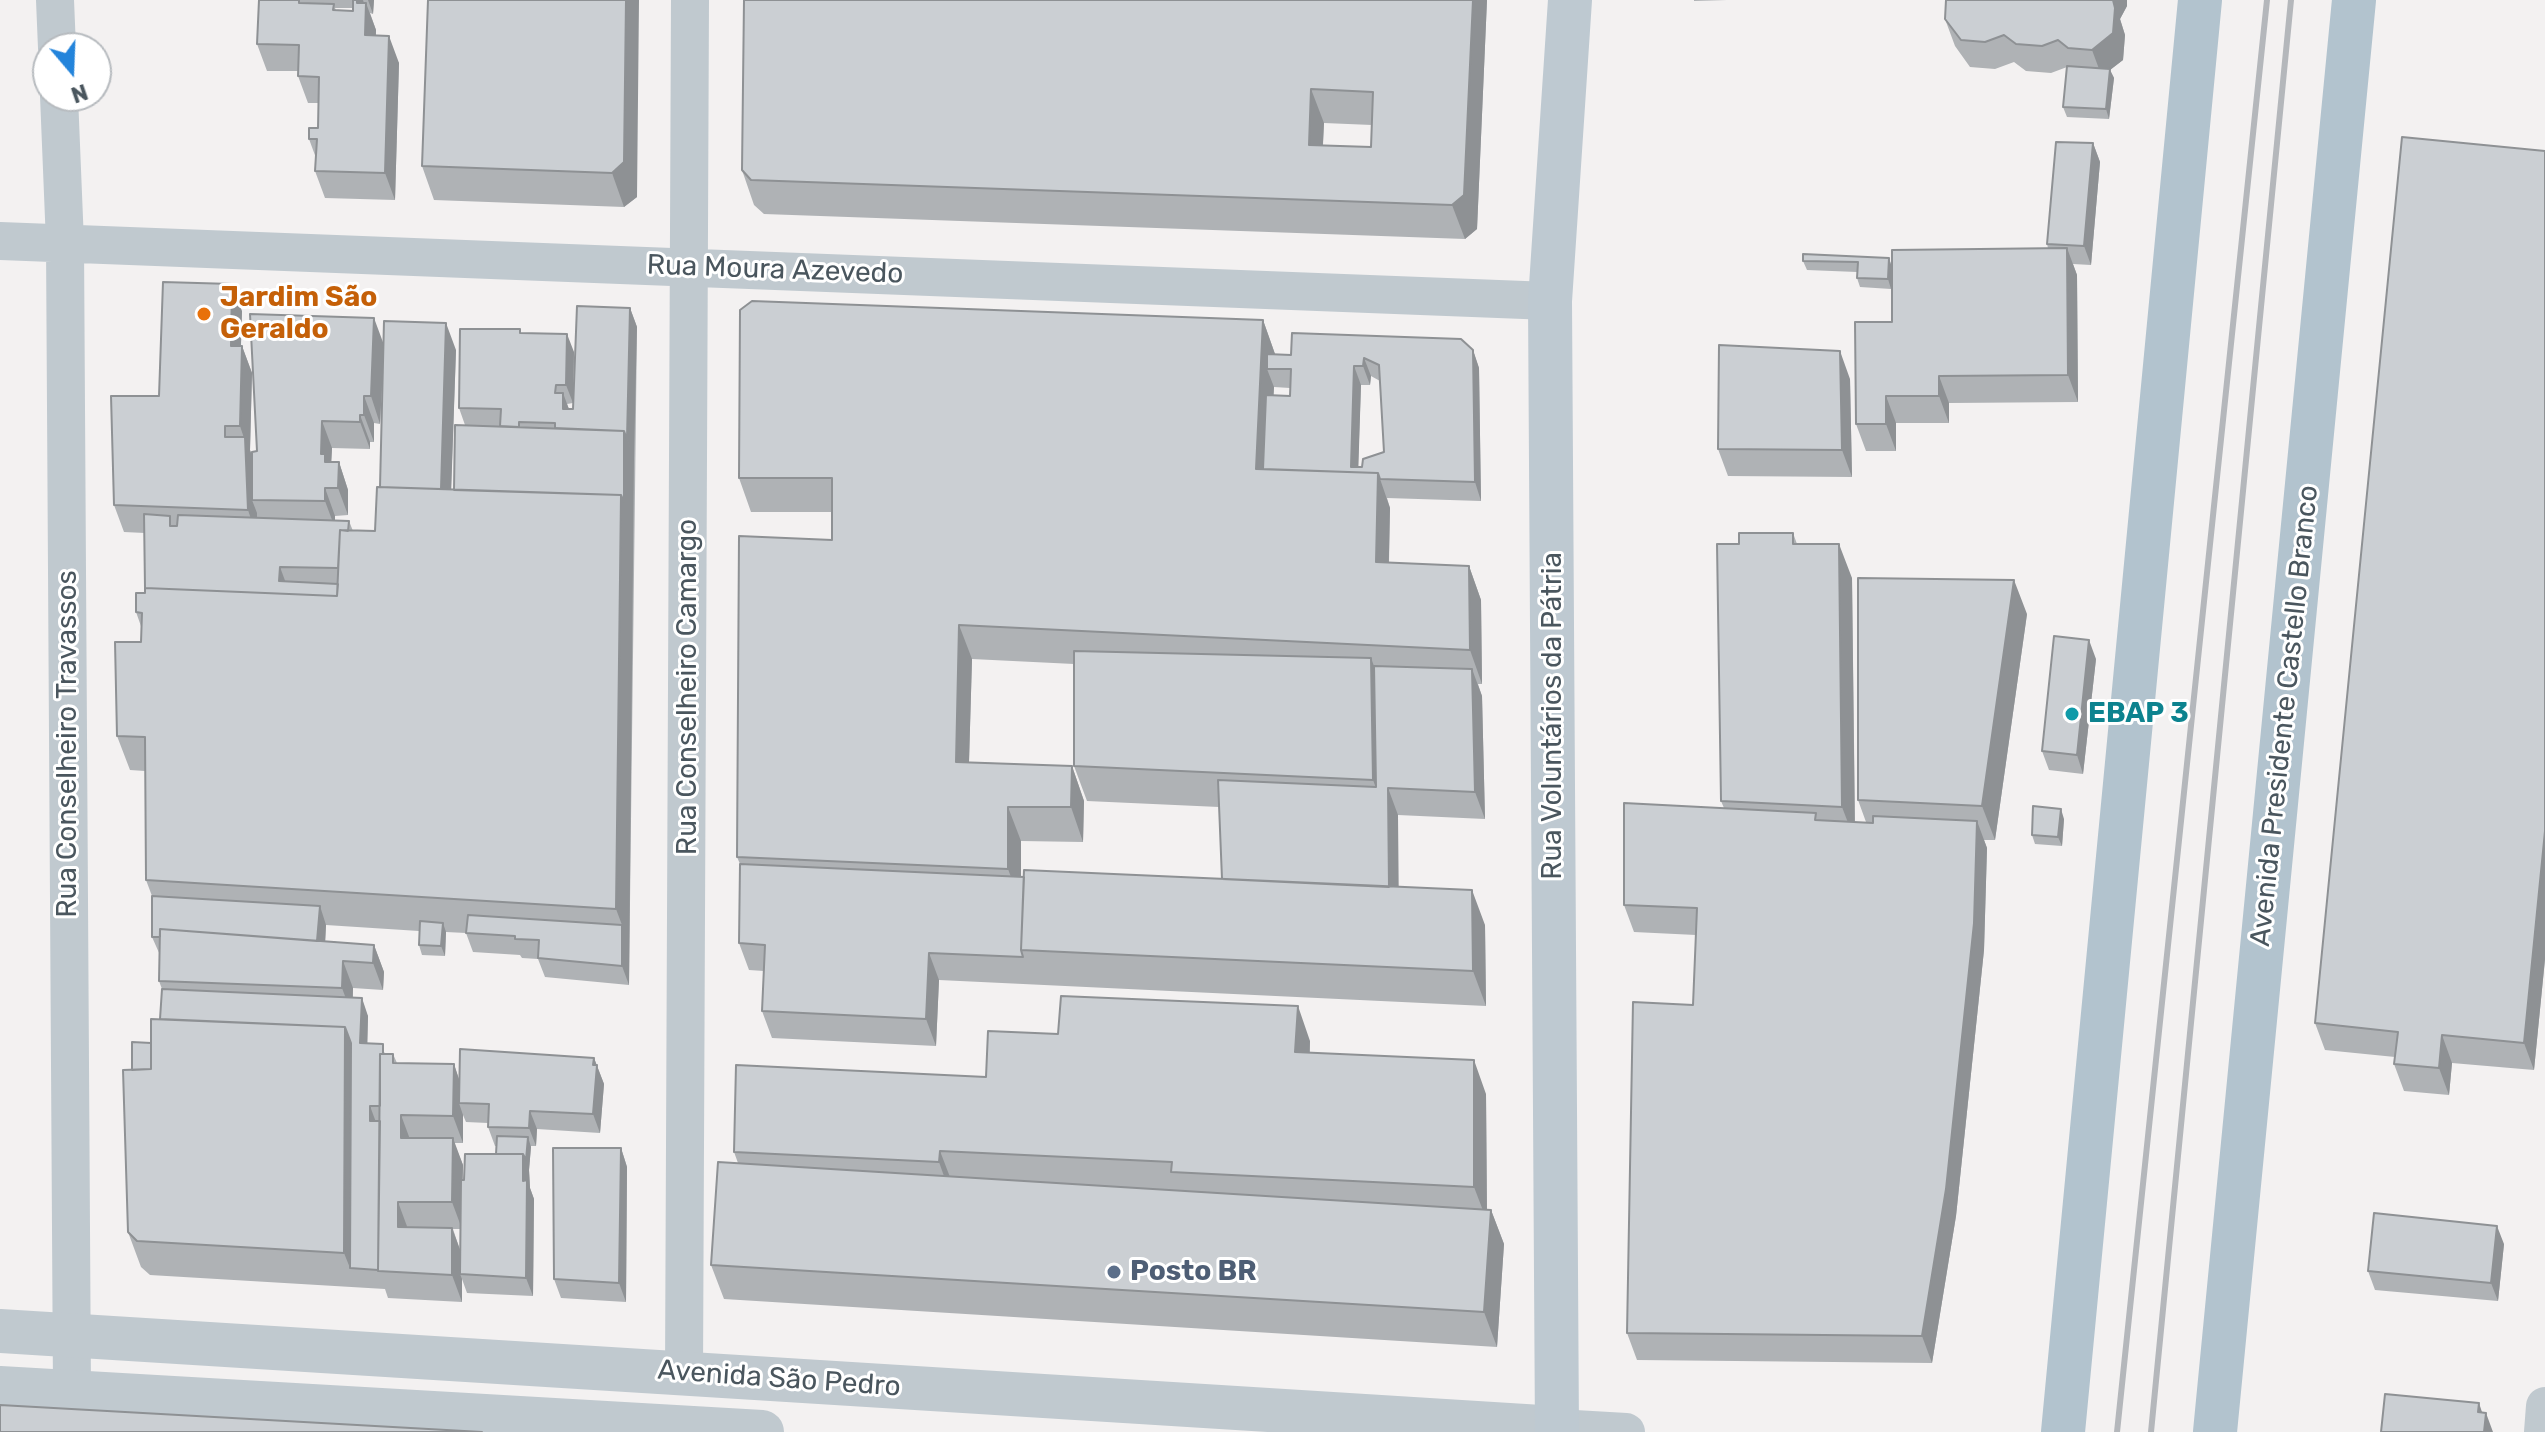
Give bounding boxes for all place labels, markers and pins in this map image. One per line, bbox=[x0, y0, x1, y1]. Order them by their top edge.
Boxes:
place label: Jardim São Geraldo bbox=[220, 281, 377, 347]
marker: Jardim São Geraldo bbox=[195, 305, 213, 323]
place label: EBAP 3 bbox=[2088, 697, 2189, 731]
marker: EBAP 3 bbox=[2063, 705, 2081, 723]
place label: Posto BR bbox=[1130, 1255, 1256, 1289]
marker: Posto BR bbox=[1105, 1263, 1123, 1281]

